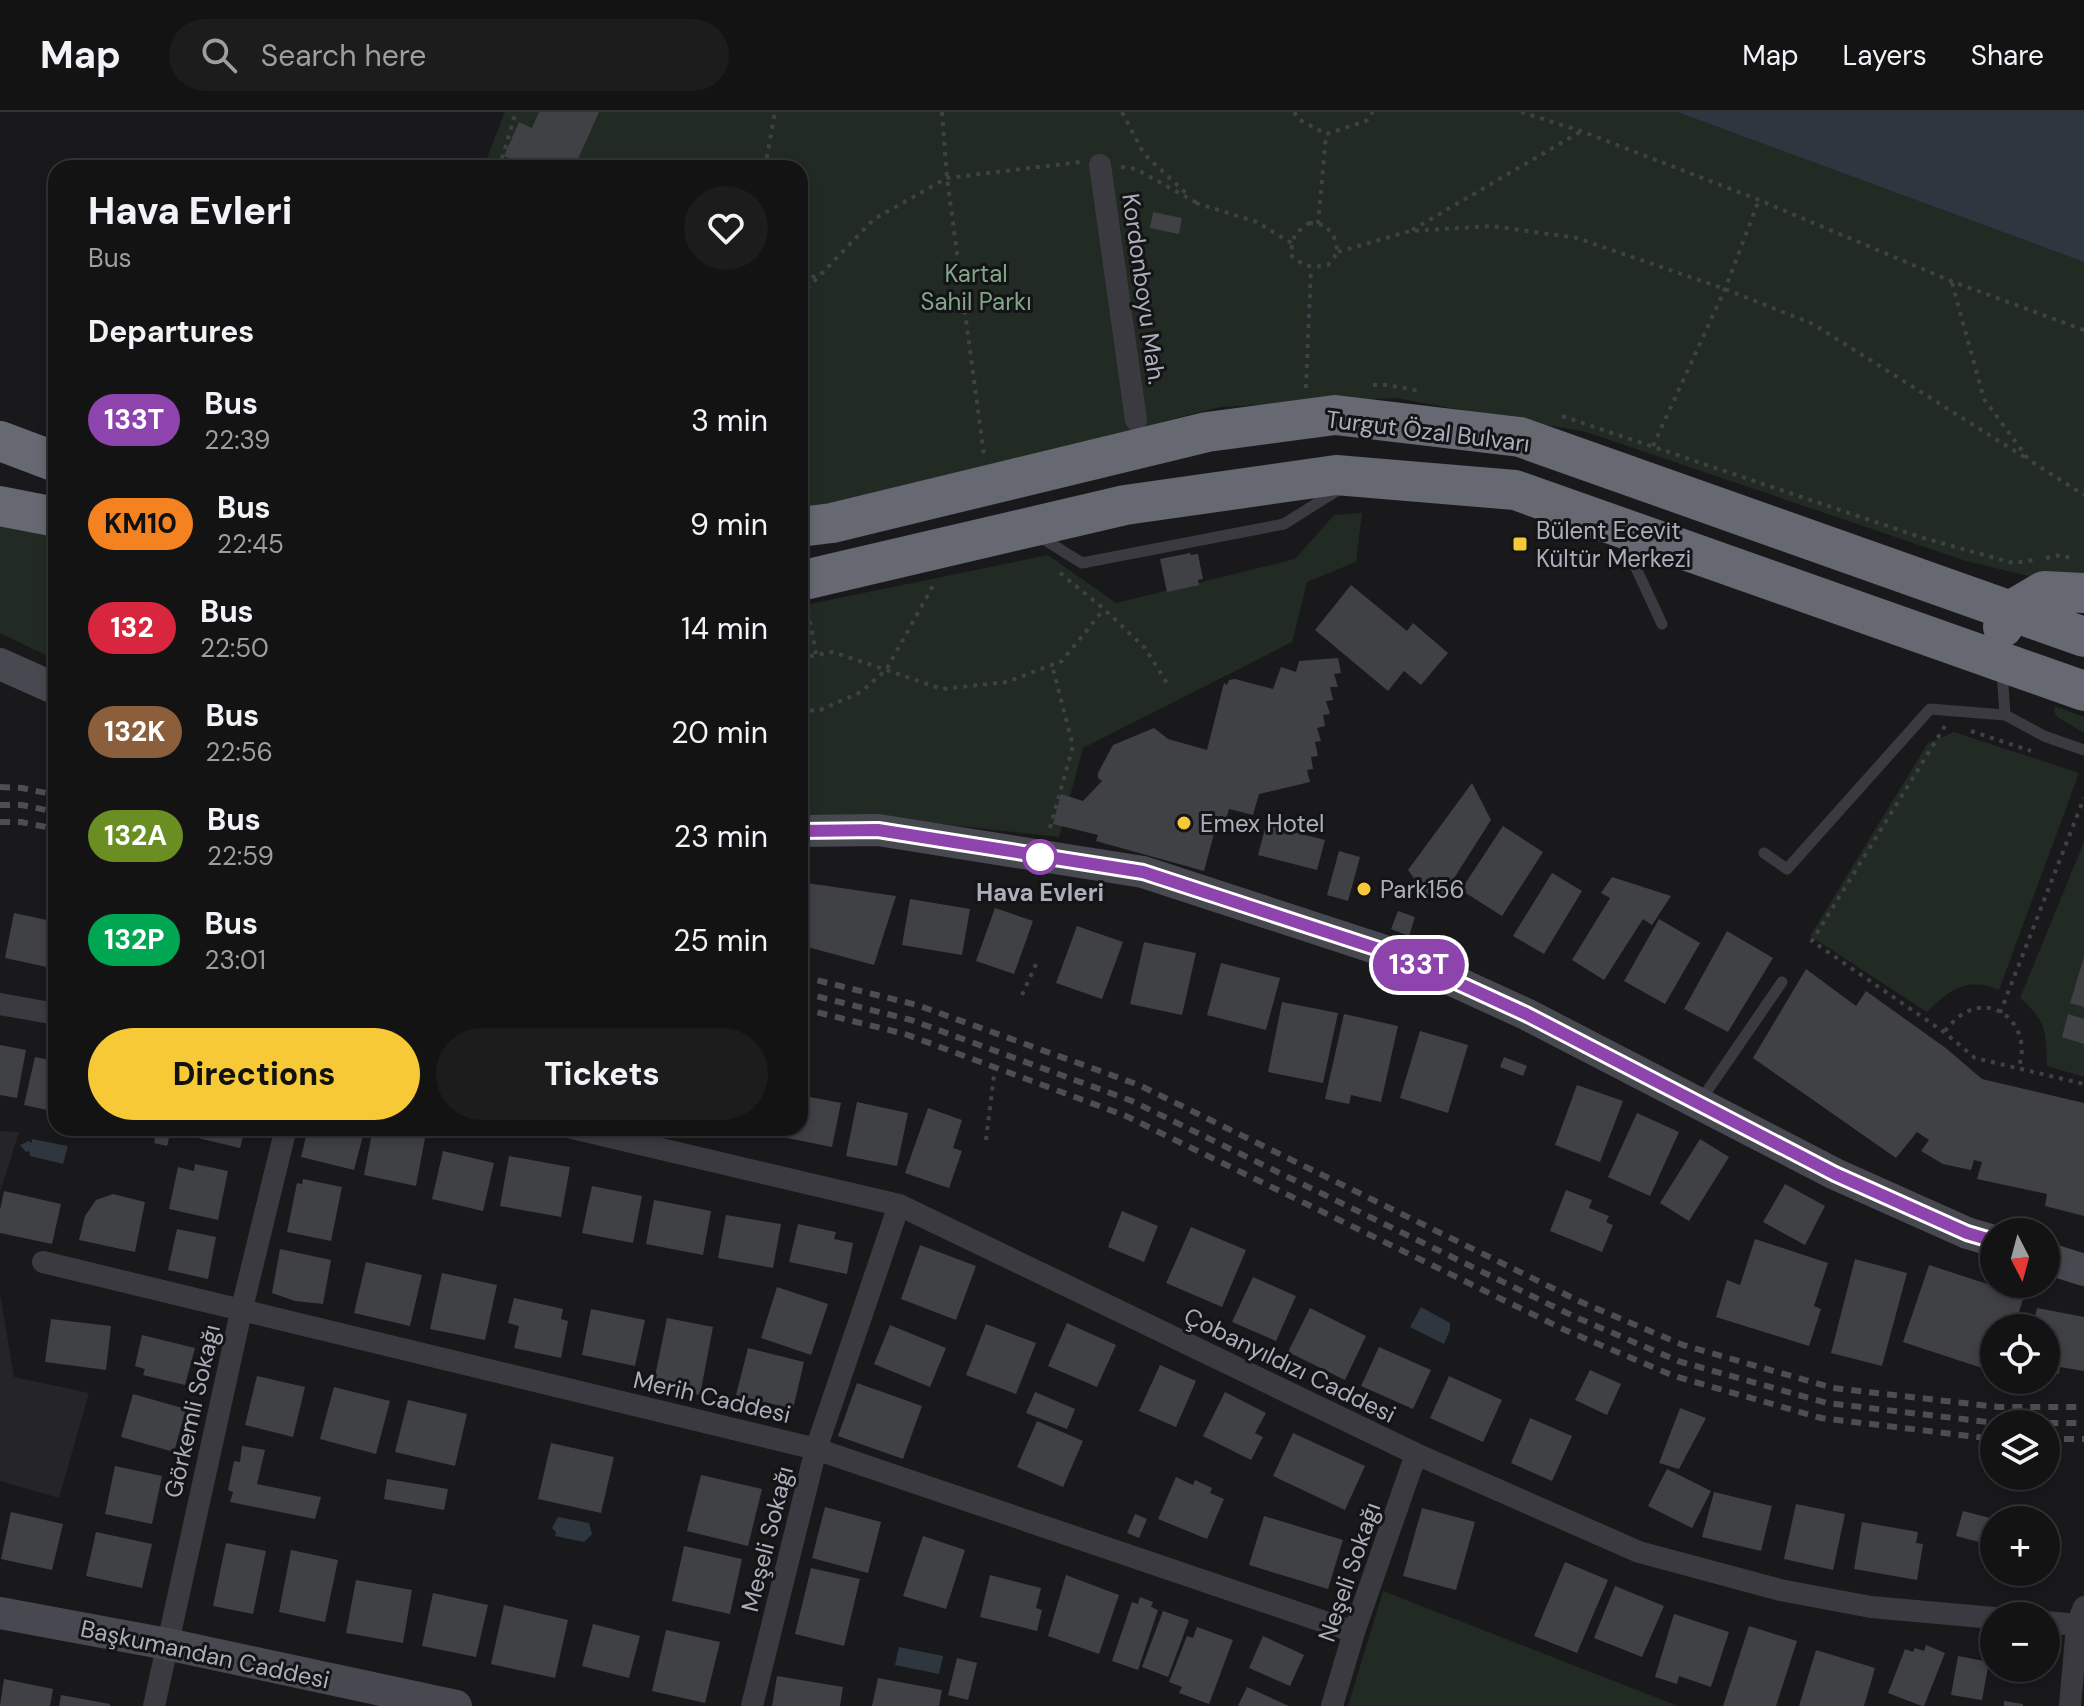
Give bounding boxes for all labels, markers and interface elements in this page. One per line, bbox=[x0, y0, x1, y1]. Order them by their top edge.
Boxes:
search box bbox=[169, 19, 729, 91]
text: Map bbox=[40, 30, 121, 80]
icon: search bbox=[197, 33, 241, 77]
text: Search here bbox=[261, 36, 426, 75]
text: Map bbox=[1742, 37, 1799, 74]
text: Layers bbox=[1843, 37, 1927, 74]
text: Share bbox=[1971, 37, 2044, 74]
text: Hava Evleri bbox=[88, 186, 292, 236]
button: heart bbox=[684, 186, 768, 270]
street label: Kordonboyu Mah. bbox=[1115, 192, 1173, 386]
text: Bus bbox=[88, 241, 132, 275]
park label: Kartal Sahil Parkı bbox=[920, 258, 1032, 317]
text: Departures bbox=[88, 312, 254, 351]
text: Bus bbox=[204, 384, 258, 423]
text: 133T bbox=[104, 401, 164, 438]
text: 3 min bbox=[691, 401, 768, 440]
street label: Turgut Özal Bulvarı bbox=[1324, 403, 1532, 459]
text: 22:39 bbox=[204, 423, 270, 457]
text: Bus bbox=[217, 488, 271, 527]
text: KM10 bbox=[104, 505, 177, 542]
text: 9 min bbox=[690, 505, 768, 544]
place label: Bülent Ecevi̇t Kültür Merkezi̇ bbox=[1536, 515, 1691, 574]
text: 22:45 bbox=[217, 527, 284, 561]
marker: Bülent Ecevi̇t Kültür Merkezi̇ bbox=[1511, 535, 1529, 553]
text: Bus bbox=[200, 592, 254, 631]
text: 132 bbox=[110, 609, 154, 646]
text: 14 min bbox=[681, 609, 768, 648]
text: 22:50 bbox=[200, 631, 269, 665]
text: Bus bbox=[206, 696, 259, 735]
text: 132K bbox=[104, 713, 166, 750]
text: 20 min bbox=[671, 713, 768, 752]
text: 22:56 bbox=[206, 735, 273, 769]
text: Bus bbox=[207, 800, 261, 839]
place label: Emex Hotel bbox=[1200, 808, 1324, 839]
marker: Emex Hotel bbox=[1175, 814, 1193, 832]
text: 132A bbox=[104, 817, 167, 854]
text: 23 min bbox=[674, 817, 768, 856]
text: 22:59 bbox=[207, 839, 274, 873]
marker: Hava Evleri bbox=[1023, 840, 1057, 874]
place label: Park156 bbox=[1380, 874, 1465, 905]
place label: Hava Evleri bbox=[976, 877, 1104, 908]
marker: Park156 bbox=[1355, 880, 1373, 898]
text: Bus bbox=[204, 904, 258, 943]
text: 132P bbox=[104, 921, 164, 958]
text: 25 min bbox=[673, 921, 768, 960]
line badge: 133T bbox=[1363, 939, 1475, 991]
text: 23:01 bbox=[204, 943, 266, 977]
text: 133T bbox=[1389, 946, 1449, 983]
button: Directions bbox=[88, 1028, 420, 1120]
button: Tickets bbox=[436, 1028, 768, 1120]
north arrow bbox=[1980, 1218, 2060, 1298]
map controls bbox=[1980, 1218, 2060, 1682]
street label: Çobanyıldızı Caddesi bbox=[1179, 1300, 1401, 1430]
button: locate bbox=[1980, 1314, 2060, 1394]
street label: Görkemli Sokağı bbox=[157, 1321, 227, 1501]
street label: Merih Caddesi bbox=[630, 1364, 794, 1430]
button: layers bbox=[1980, 1410, 2060, 1490]
street label: Meşeli Sokağı bbox=[734, 1463, 800, 1615]
street label: Neşeli Sokağı bbox=[1311, 1498, 1387, 1646]
button: + bbox=[1980, 1506, 2060, 1586]
button: − bbox=[1980, 1602, 2060, 1682]
street label: Başkumandan Caddesi bbox=[78, 1612, 332, 1696]

